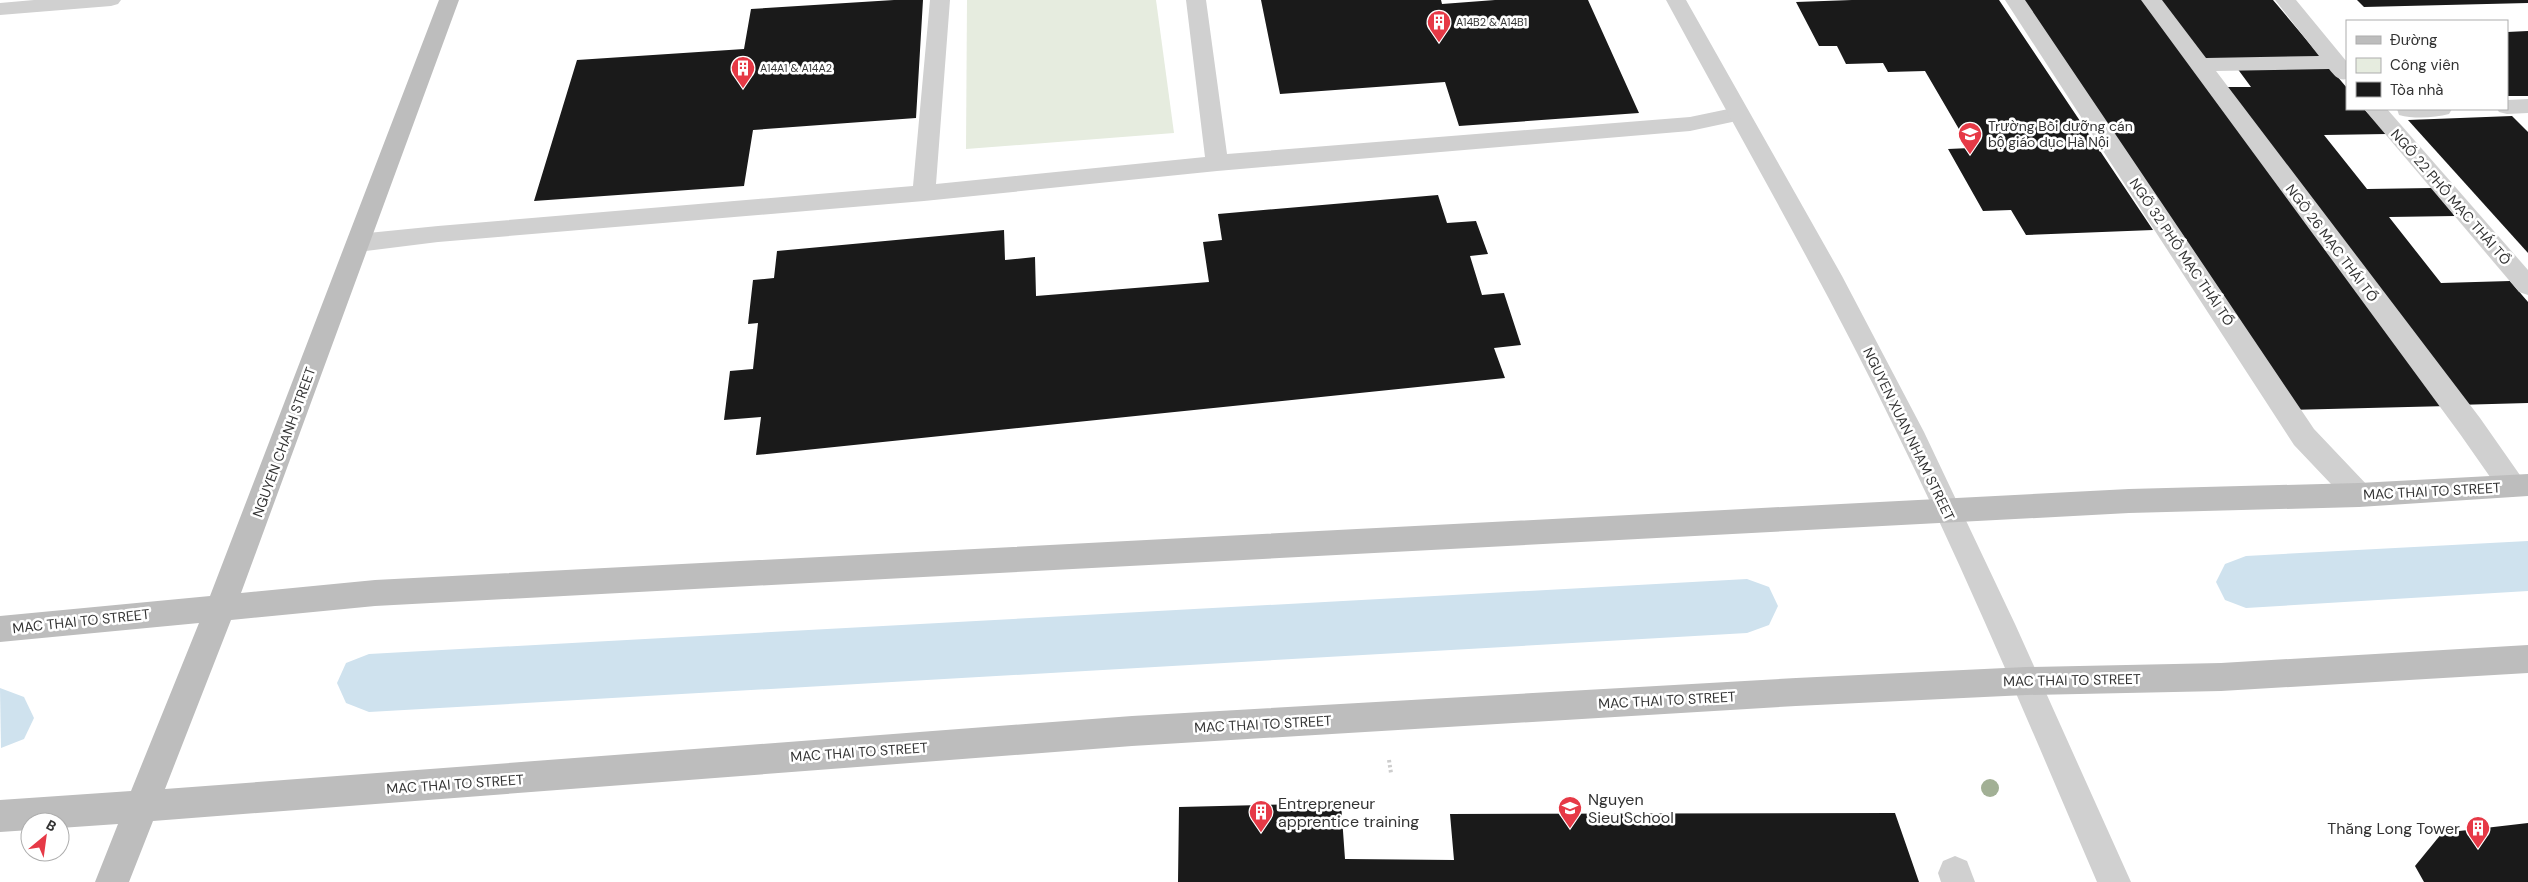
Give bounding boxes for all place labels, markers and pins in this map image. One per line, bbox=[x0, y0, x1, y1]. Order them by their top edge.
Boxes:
building icon: A14B2 & A14B1 bbox=[1426, 9, 1452, 43]
place label: A14B2 & A14B1 bbox=[1456, 15, 1527, 29]
building icon: A14A1 & A14A2 bbox=[730, 55, 756, 89]
place label: A14A1 & A14A2 bbox=[760, 61, 832, 75]
place label: Trường Bồi dưỡng cán bộ giáo dục Hà Nội bbox=[1988, 117, 2133, 151]
school or university icon: Trường Bồi dưỡng cán bộ giáo dục Hà Nội bbox=[1957, 121, 1983, 155]
place label: Nguyen Sieu School bbox=[1588, 789, 1674, 828]
place label: Entrepreneur apprentice training bbox=[1278, 793, 1419, 832]
school or university icon: Nguyen Sieu School bbox=[1557, 795, 1583, 829]
building icon: Entrepreneur apprentice training bbox=[1248, 799, 1274, 833]
building icon: Thăng Long Tower bbox=[2465, 815, 2491, 849]
place label: Thăng Long Tower bbox=[2327, 818, 2460, 839]

